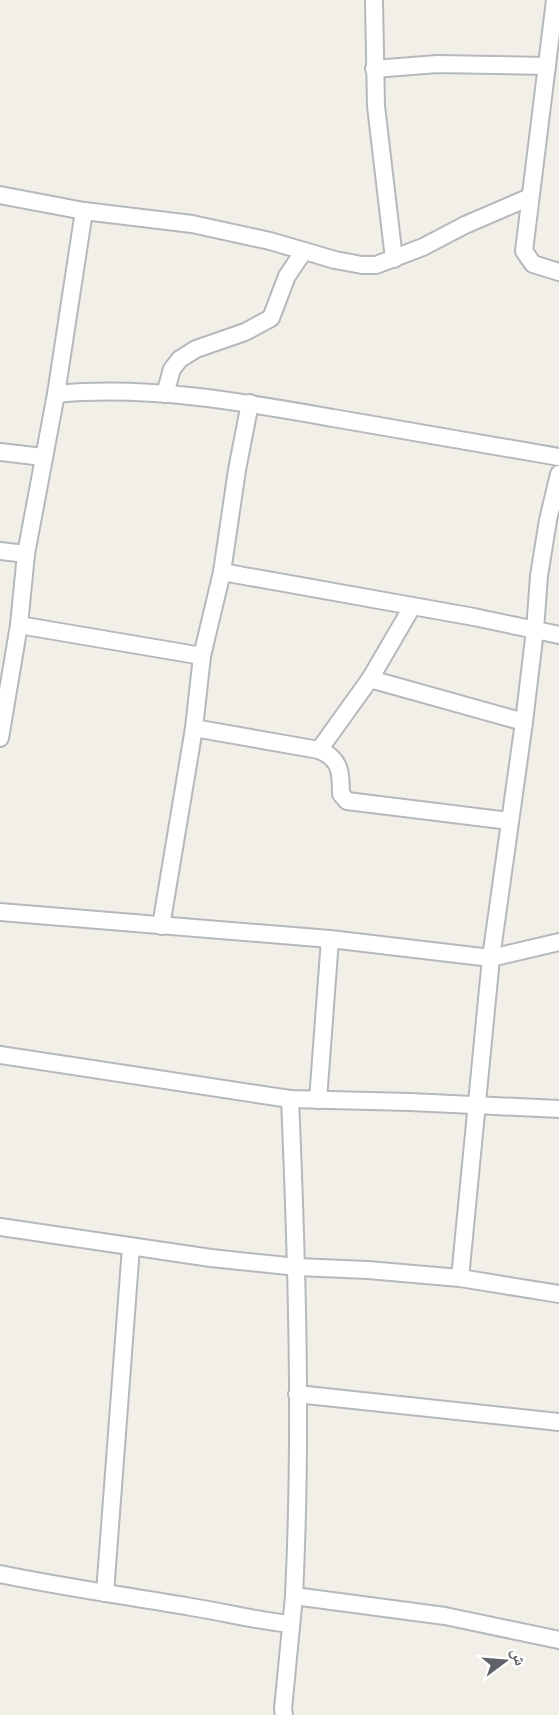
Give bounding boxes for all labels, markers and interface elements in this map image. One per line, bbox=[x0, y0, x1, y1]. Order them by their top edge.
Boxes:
north arrow bbox=[475, 1631, 535, 1691]
text: ش bbox=[507, 1646, 531, 1668]

